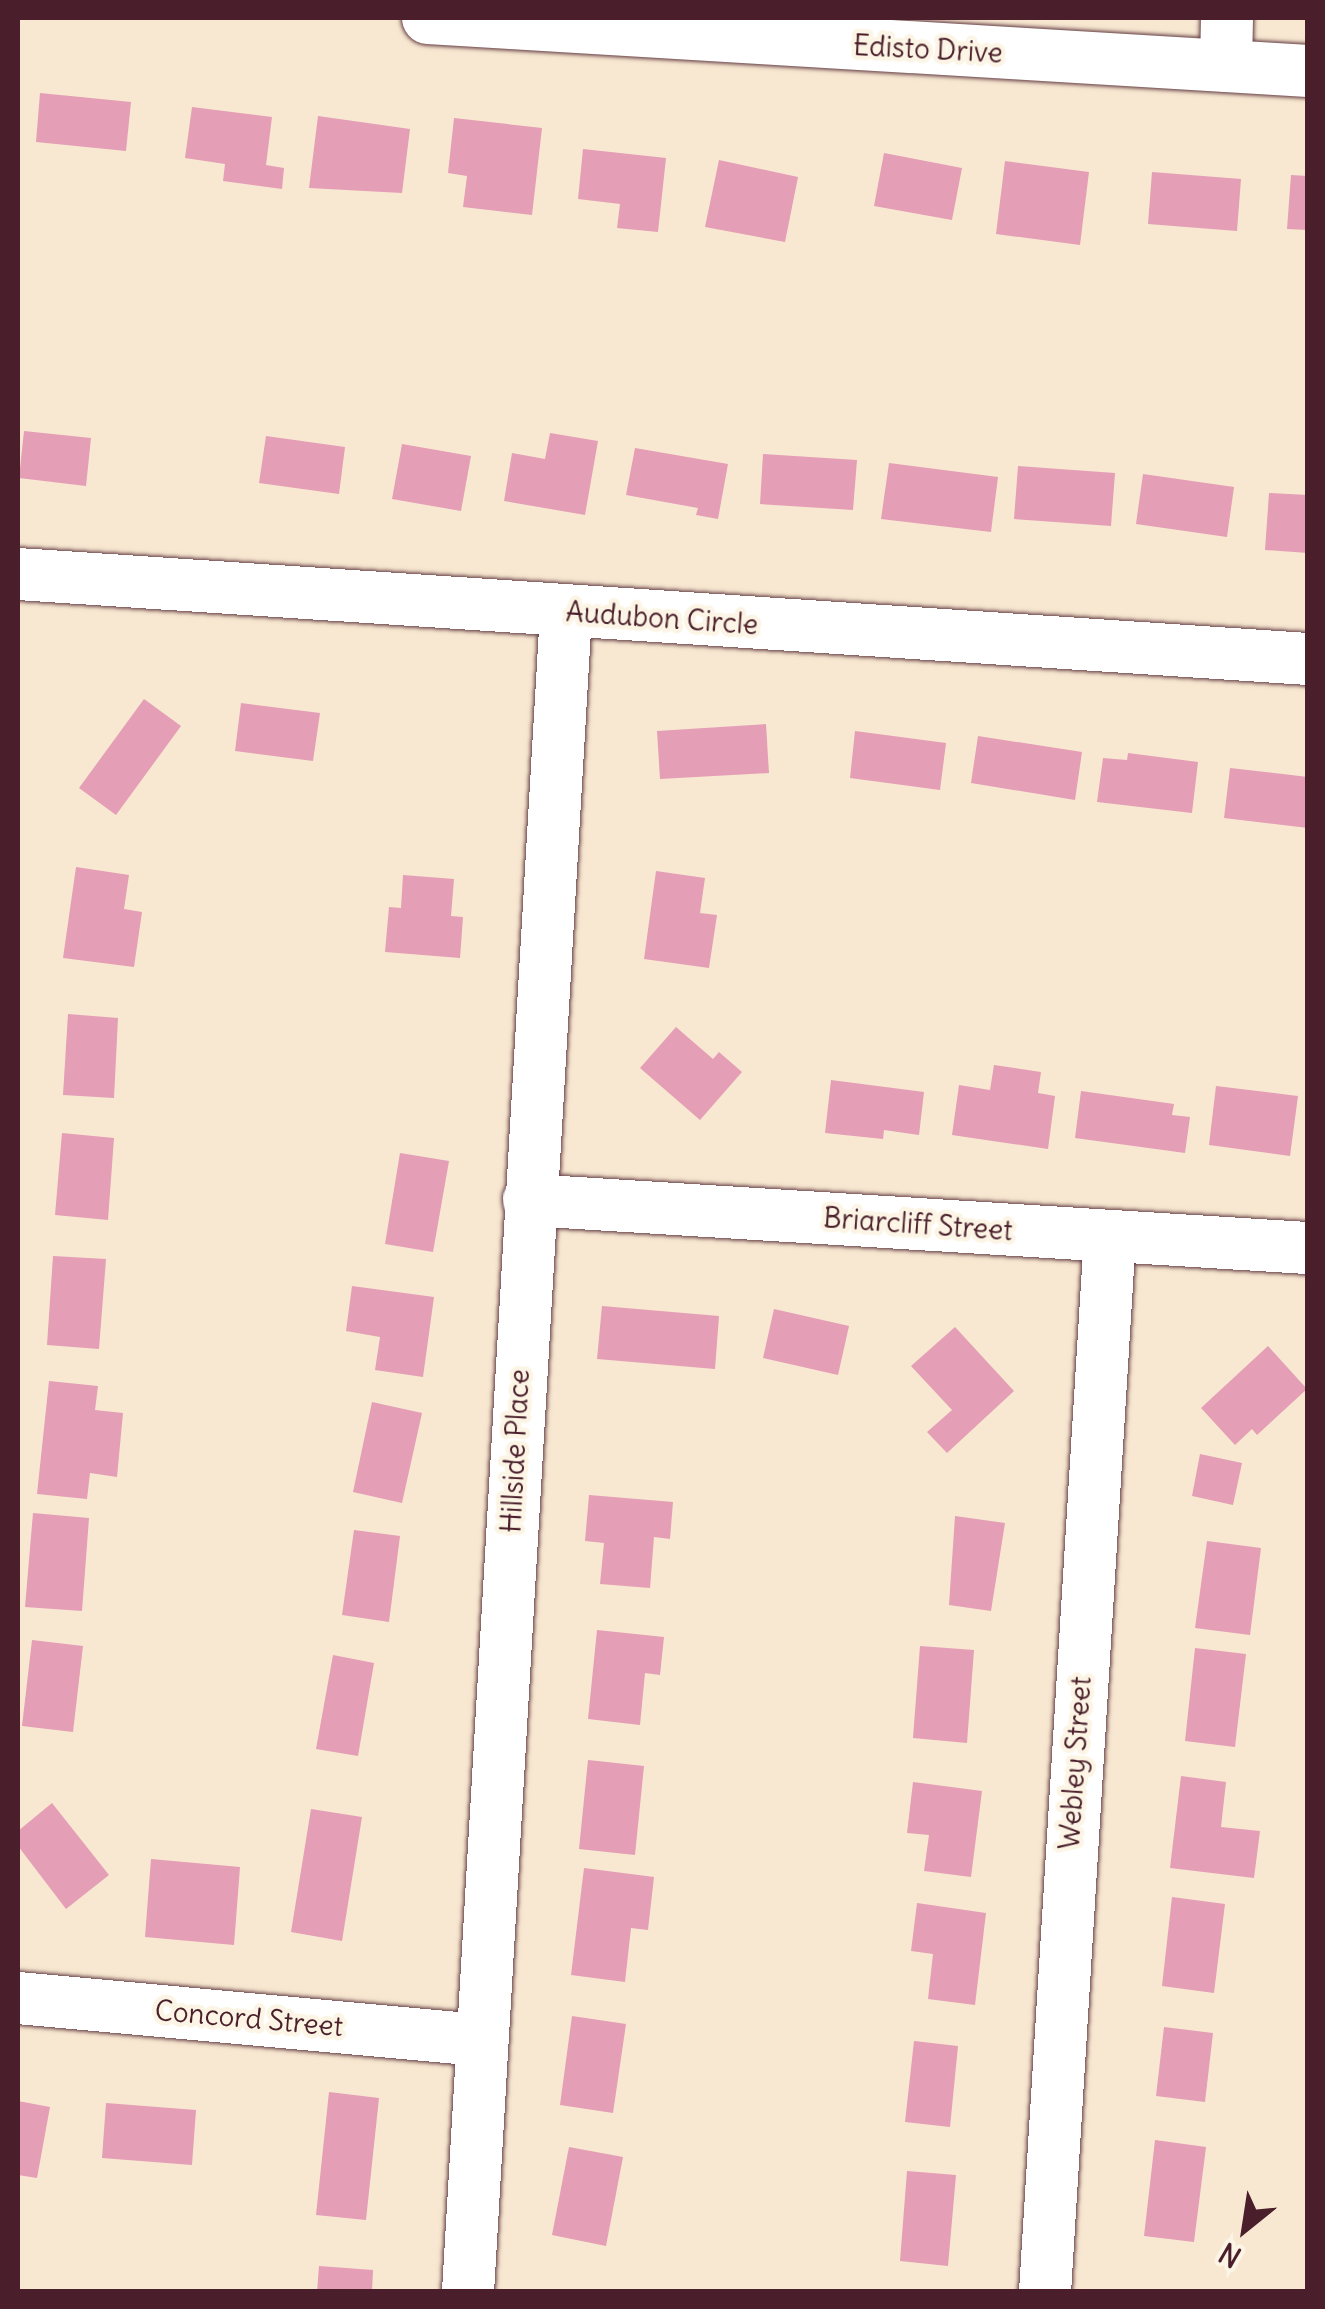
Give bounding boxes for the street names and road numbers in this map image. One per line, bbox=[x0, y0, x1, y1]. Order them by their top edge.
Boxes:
street label: Edisto Drive bbox=[852, 28, 1004, 70]
street label: Audubon Circle bbox=[565, 595, 759, 641]
street label: Briarcliff Street bbox=[822, 1201, 1014, 1247]
street label: Hillside Place bbox=[494, 1368, 536, 1534]
street label: Webley Street bbox=[1052, 1675, 1098, 1851]
street label: Concord Street bbox=[153, 1993, 345, 2043]

